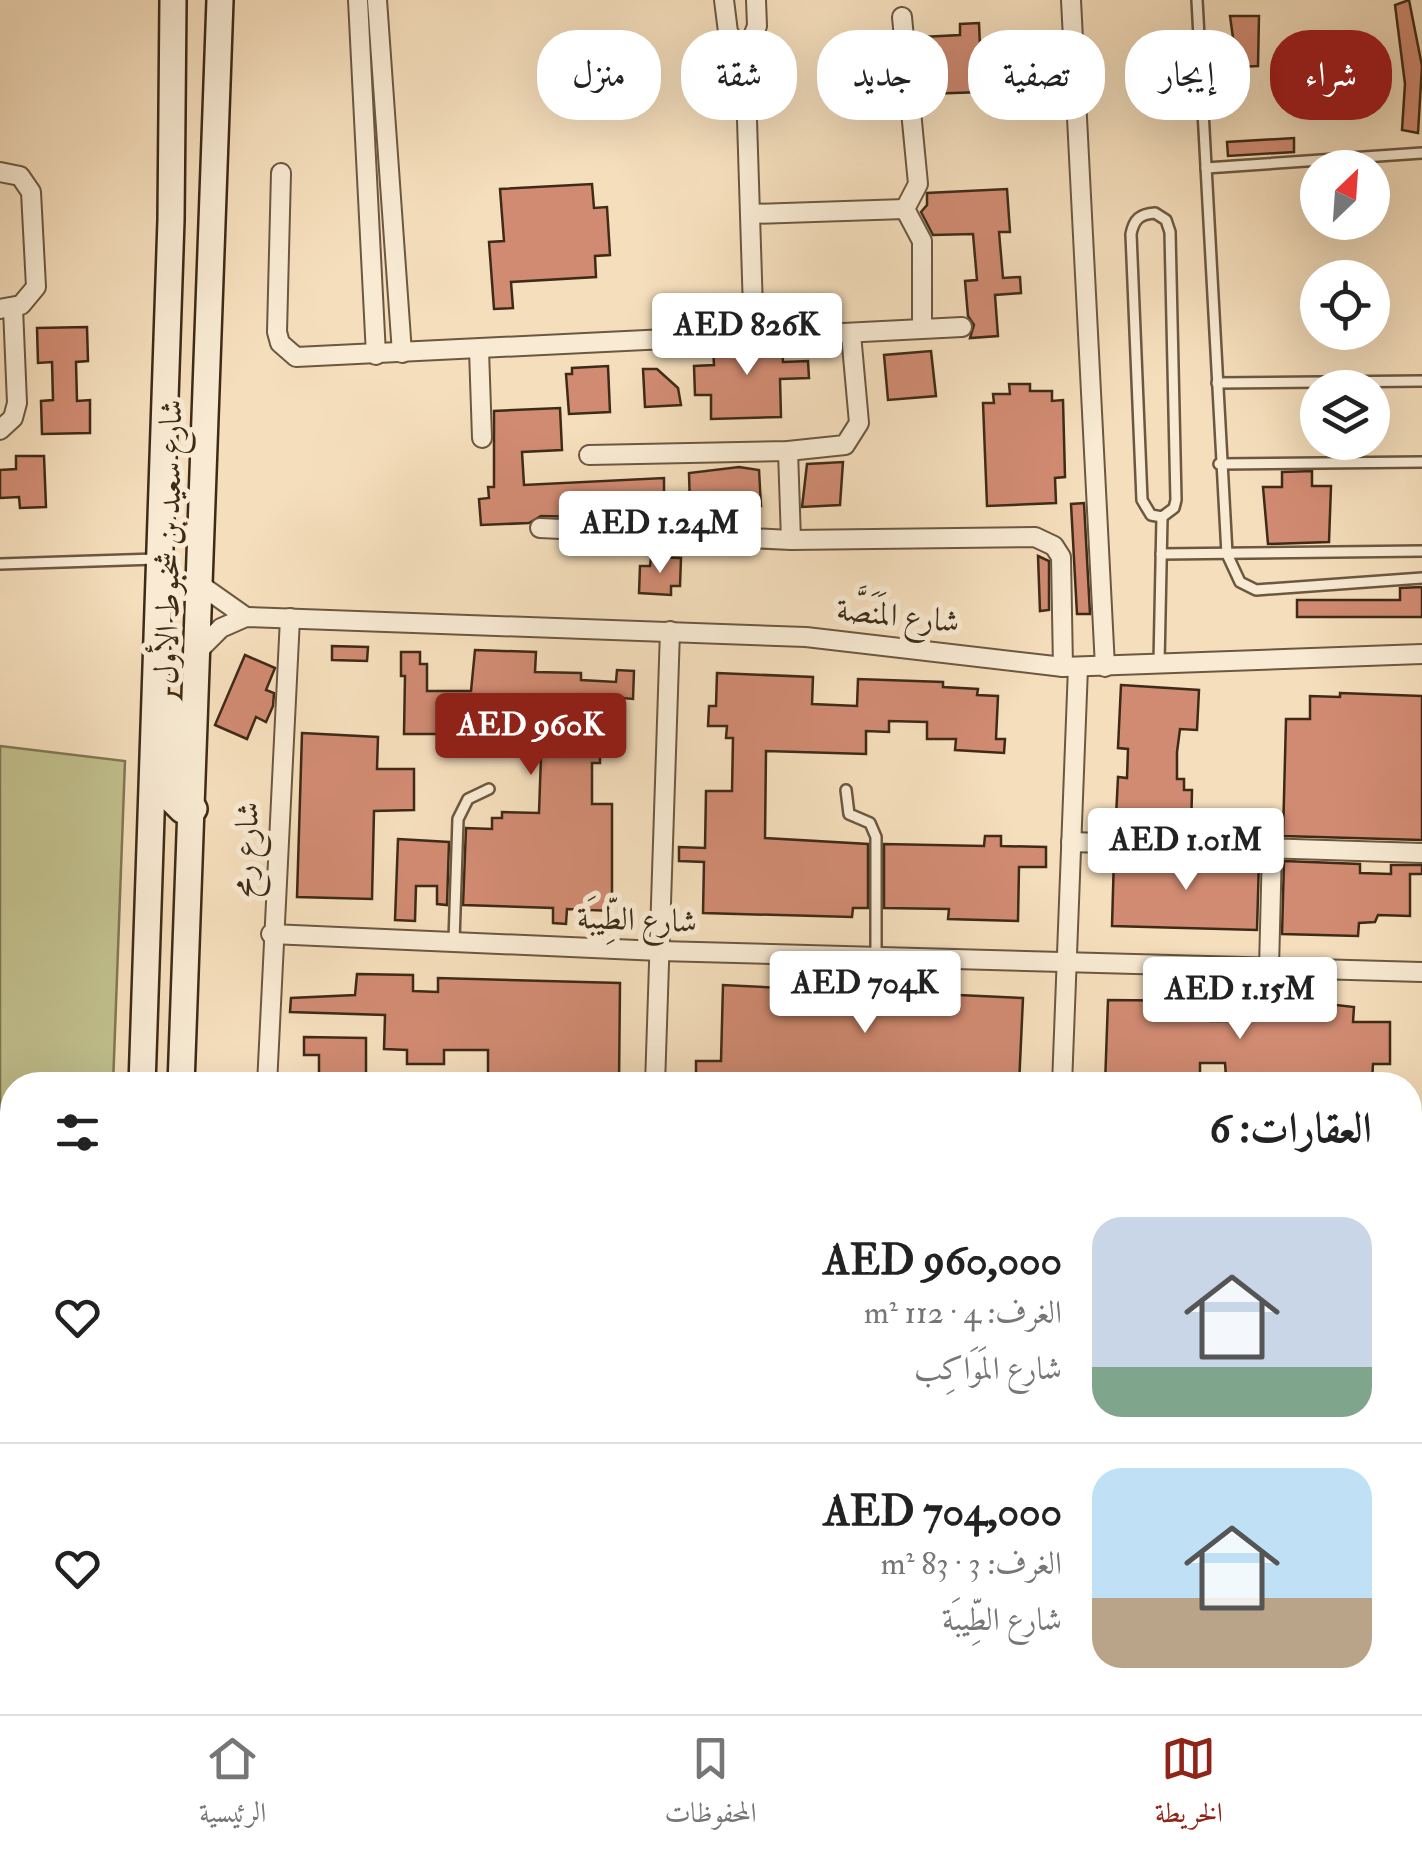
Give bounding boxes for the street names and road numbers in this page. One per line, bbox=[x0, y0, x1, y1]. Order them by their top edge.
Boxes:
street label: شارع سعيد بن شخبوط الأول bbox=[144, 399, 197, 685]
street label: شارع المَنَصَّة bbox=[834, 582, 962, 648]
street label: شارع رمح bbox=[224, 801, 274, 899]
street label: شارع الطِّيبَة bbox=[576, 894, 698, 948]

